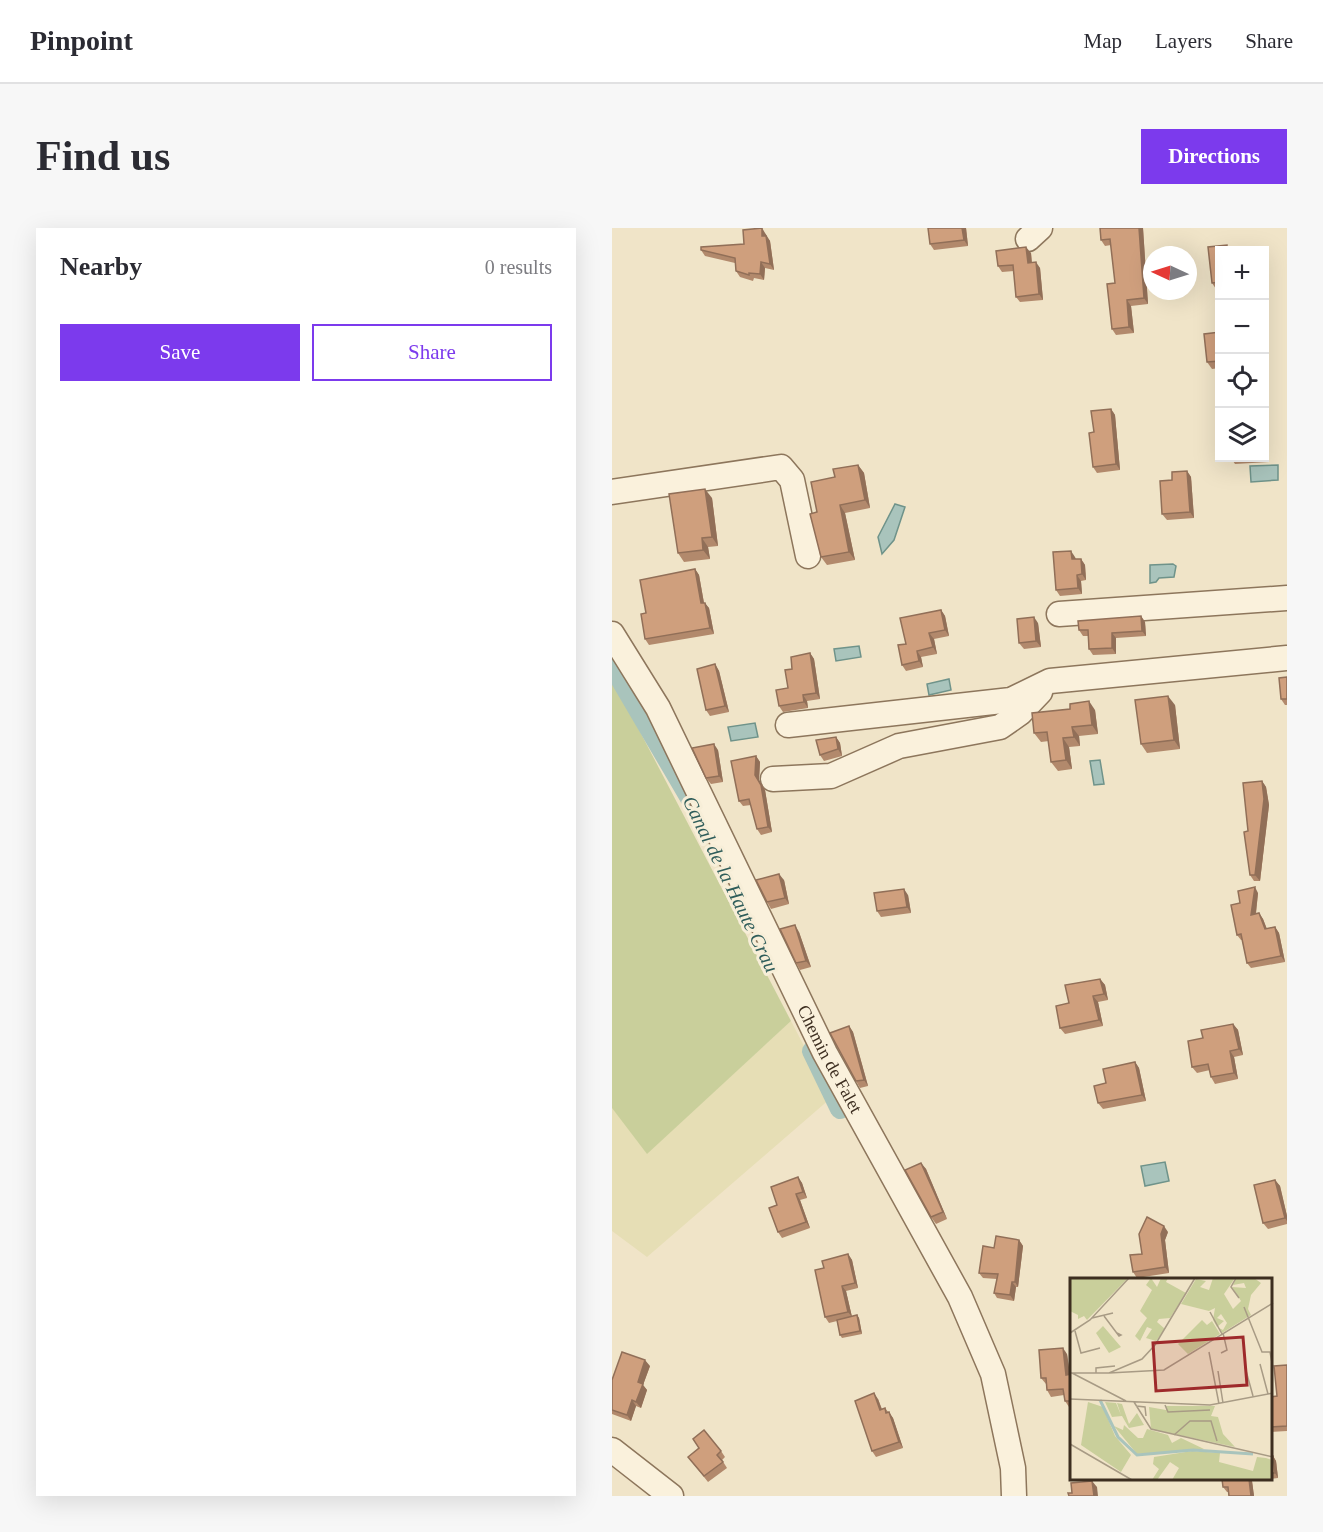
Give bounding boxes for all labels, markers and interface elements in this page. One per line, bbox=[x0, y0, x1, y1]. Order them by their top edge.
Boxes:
text: Pinpoint bbox=[30, 25, 133, 56]
text: Map bbox=[1084, 29, 1122, 53]
text: Layers bbox=[1155, 29, 1212, 53]
text: Share bbox=[1245, 29, 1293, 53]
button: Directions bbox=[1141, 129, 1287, 184]
text: Find us bbox=[36, 133, 170, 179]
north arrow bbox=[1143, 246, 1197, 300]
map controls bbox=[1215, 246, 1269, 462]
button: + bbox=[1215, 246, 1269, 300]
text: Nearby bbox=[60, 252, 142, 281]
text: 0 results bbox=[485, 256, 552, 278]
button: − bbox=[1215, 300, 1269, 354]
button: Save bbox=[60, 324, 300, 381]
button: Share bbox=[312, 324, 552, 381]
button: locate bbox=[1215, 354, 1269, 408]
button: layers bbox=[1215, 408, 1269, 462]
water label: Canal de la Haute Crau bbox=[679, 792, 783, 976]
street label: Chemin de Falet bbox=[793, 1002, 866, 1117]
inset map bbox=[1070, 1278, 1272, 1481]

